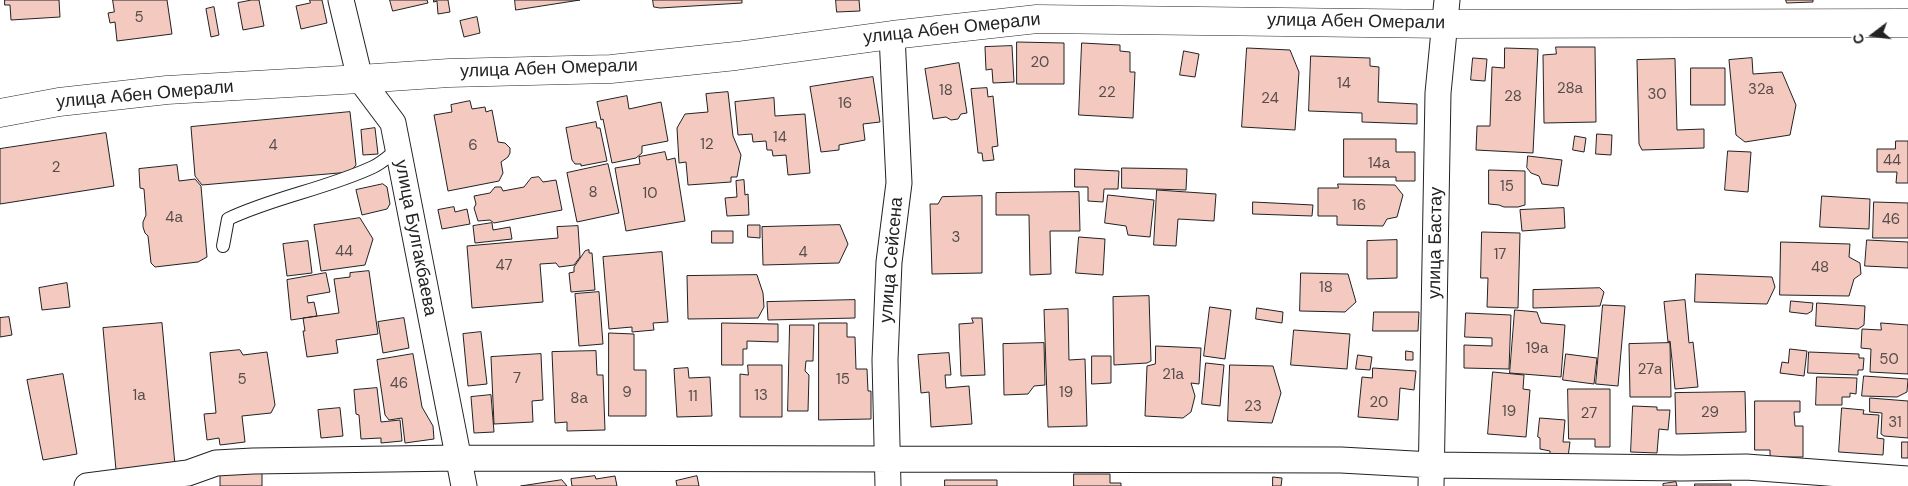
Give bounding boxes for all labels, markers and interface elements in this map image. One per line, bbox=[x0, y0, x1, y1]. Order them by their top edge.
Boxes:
house number: 5 bbox=[134, 9, 144, 27]
street label: улица Абен Омерали bbox=[862, 9, 1042, 49]
street label: улица Абен Омерали bbox=[1267, 10, 1445, 34]
north arrow bbox=[1848, 10, 1898, 60]
text: С bbox=[1849, 32, 1869, 46]
house number: 20 bbox=[1031, 54, 1049, 72]
street label: улица Абен Омерали bbox=[460, 55, 638, 83]
house number: 14 bbox=[1337, 75, 1351, 93]
street label: улица Абен Омерали bbox=[55, 76, 235, 114]
house number: 28а bbox=[1557, 80, 1583, 98]
house number: 32а bbox=[1748, 81, 1774, 99]
house number: 18 bbox=[939, 82, 953, 100]
house number: 22 bbox=[1098, 84, 1116, 102]
house number: 30 bbox=[1647, 86, 1667, 104]
house number: 28 bbox=[1504, 88, 1522, 106]
house number: 24 bbox=[1261, 90, 1279, 108]
house number: 16 bbox=[838, 95, 852, 113]
house number: 14 bbox=[773, 129, 787, 147]
house number: 12 bbox=[700, 136, 714, 154]
house number: 4 bbox=[268, 137, 278, 155]
house number: 6 bbox=[468, 137, 478, 155]
house number: 44 bbox=[1883, 152, 1901, 170]
house number: 14а bbox=[1368, 155, 1390, 173]
street label: улица Булгакбаева bbox=[389, 158, 441, 318]
house number: 2 bbox=[52, 159, 60, 177]
house number: 15 bbox=[1500, 178, 1514, 196]
house number: 8 bbox=[588, 184, 598, 202]
house number: 10 bbox=[643, 185, 657, 203]
street label: улица Бастау bbox=[1424, 187, 1448, 299]
street label: улица Сейсена bbox=[876, 196, 908, 324]
house number: 16 bbox=[1352, 197, 1366, 215]
house number: 4а bbox=[165, 209, 183, 227]
house number: 46 bbox=[1882, 211, 1900, 229]
house number: 3 bbox=[952, 229, 960, 247]
house number: 44 bbox=[335, 243, 353, 261]
house number: 4 bbox=[798, 244, 808, 262]
house number: 17 bbox=[1494, 246, 1506, 264]
house number: 47 bbox=[495, 257, 513, 275]
house number: 48 bbox=[1811, 259, 1829, 277]
house number: 18 bbox=[1319, 279, 1333, 297]
house number: 19а bbox=[1526, 340, 1548, 358]
house number: 50 bbox=[1879, 351, 1899, 369]
house number: 27а bbox=[1638, 361, 1662, 379]
house number: 21а bbox=[1162, 366, 1184, 384]
house number: 7 bbox=[513, 370, 521, 388]
house number: 5 bbox=[237, 371, 247, 389]
house number: 15 bbox=[836, 371, 850, 389]
house number: 46 bbox=[390, 375, 408, 393]
house number: 9 bbox=[622, 384, 632, 402]
house number: 19 bbox=[1059, 384, 1073, 402]
house number: 1а bbox=[132, 387, 146, 405]
house number: 13 bbox=[754, 387, 768, 405]
house number: 11 bbox=[688, 388, 698, 406]
house number: 8а bbox=[570, 390, 588, 408]
house number: 20 bbox=[1370, 394, 1388, 412]
house number: 23 bbox=[1244, 398, 1262, 416]
house number: 19 bbox=[1502, 403, 1516, 421]
house number: 29 bbox=[1701, 404, 1719, 422]
house number: 27 bbox=[1581, 405, 1597, 423]
house number: 31 bbox=[1888, 414, 1902, 432]

